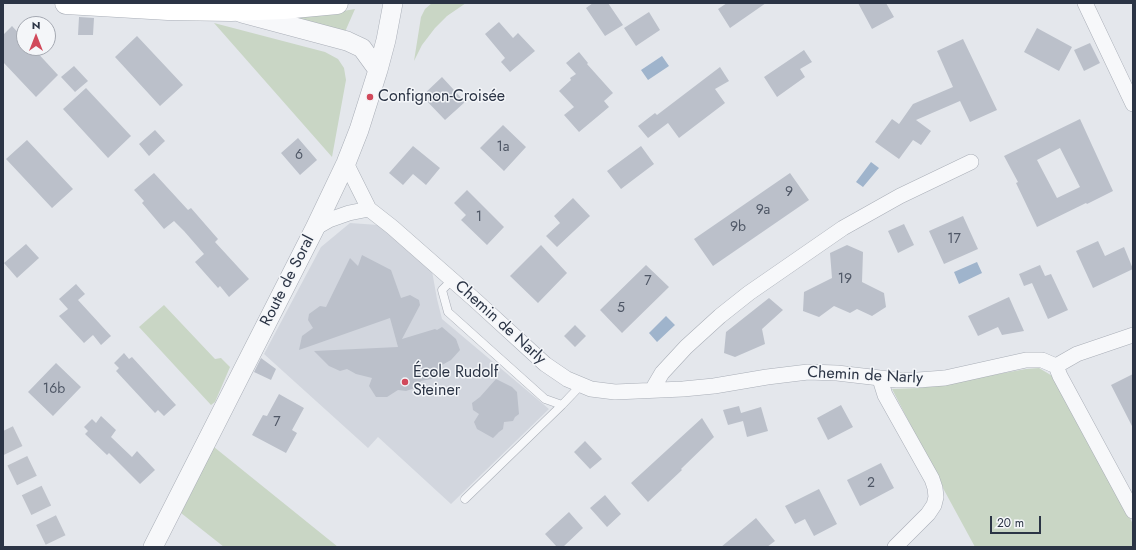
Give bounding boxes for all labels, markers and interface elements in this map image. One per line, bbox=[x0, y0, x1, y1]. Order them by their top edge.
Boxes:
north arrow bbox=[16, 16, 56, 56]
text: N bbox=[32, 17, 40, 33]
place label: Confignon-Croisée bbox=[378, 87, 505, 107]
marker: Confignon-Croisée bbox=[365, 92, 375, 102]
house number: 1a bbox=[496, 140, 510, 156]
house number: 6 bbox=[295, 148, 303, 164]
house number: 9 bbox=[785, 185, 793, 201]
house number: 9a bbox=[756, 203, 770, 219]
house number: 1 bbox=[476, 210, 482, 226]
house number: 9b bbox=[730, 220, 746, 236]
street label: Route de Soral bbox=[257, 232, 319, 330]
house number: 17 bbox=[947, 232, 961, 248]
house number: 19 bbox=[838, 272, 852, 288]
house number: 7 bbox=[644, 274, 652, 290]
street label: Chemin de Narly bbox=[451, 277, 549, 369]
house number: 5 bbox=[617, 301, 625, 317]
place label: École Rudolf Steiner bbox=[413, 363, 498, 401]
street label: Chemin de Narly bbox=[807, 363, 923, 389]
marker: École Rudolf Steiner bbox=[400, 377, 410, 387]
house number: 16b bbox=[43, 382, 65, 398]
house number: 7 bbox=[273, 415, 281, 431]
house number: 2 bbox=[867, 476, 875, 492]
scale bar bbox=[992, 508, 1043, 534]
text: 20 m bbox=[997, 514, 1024, 532]

